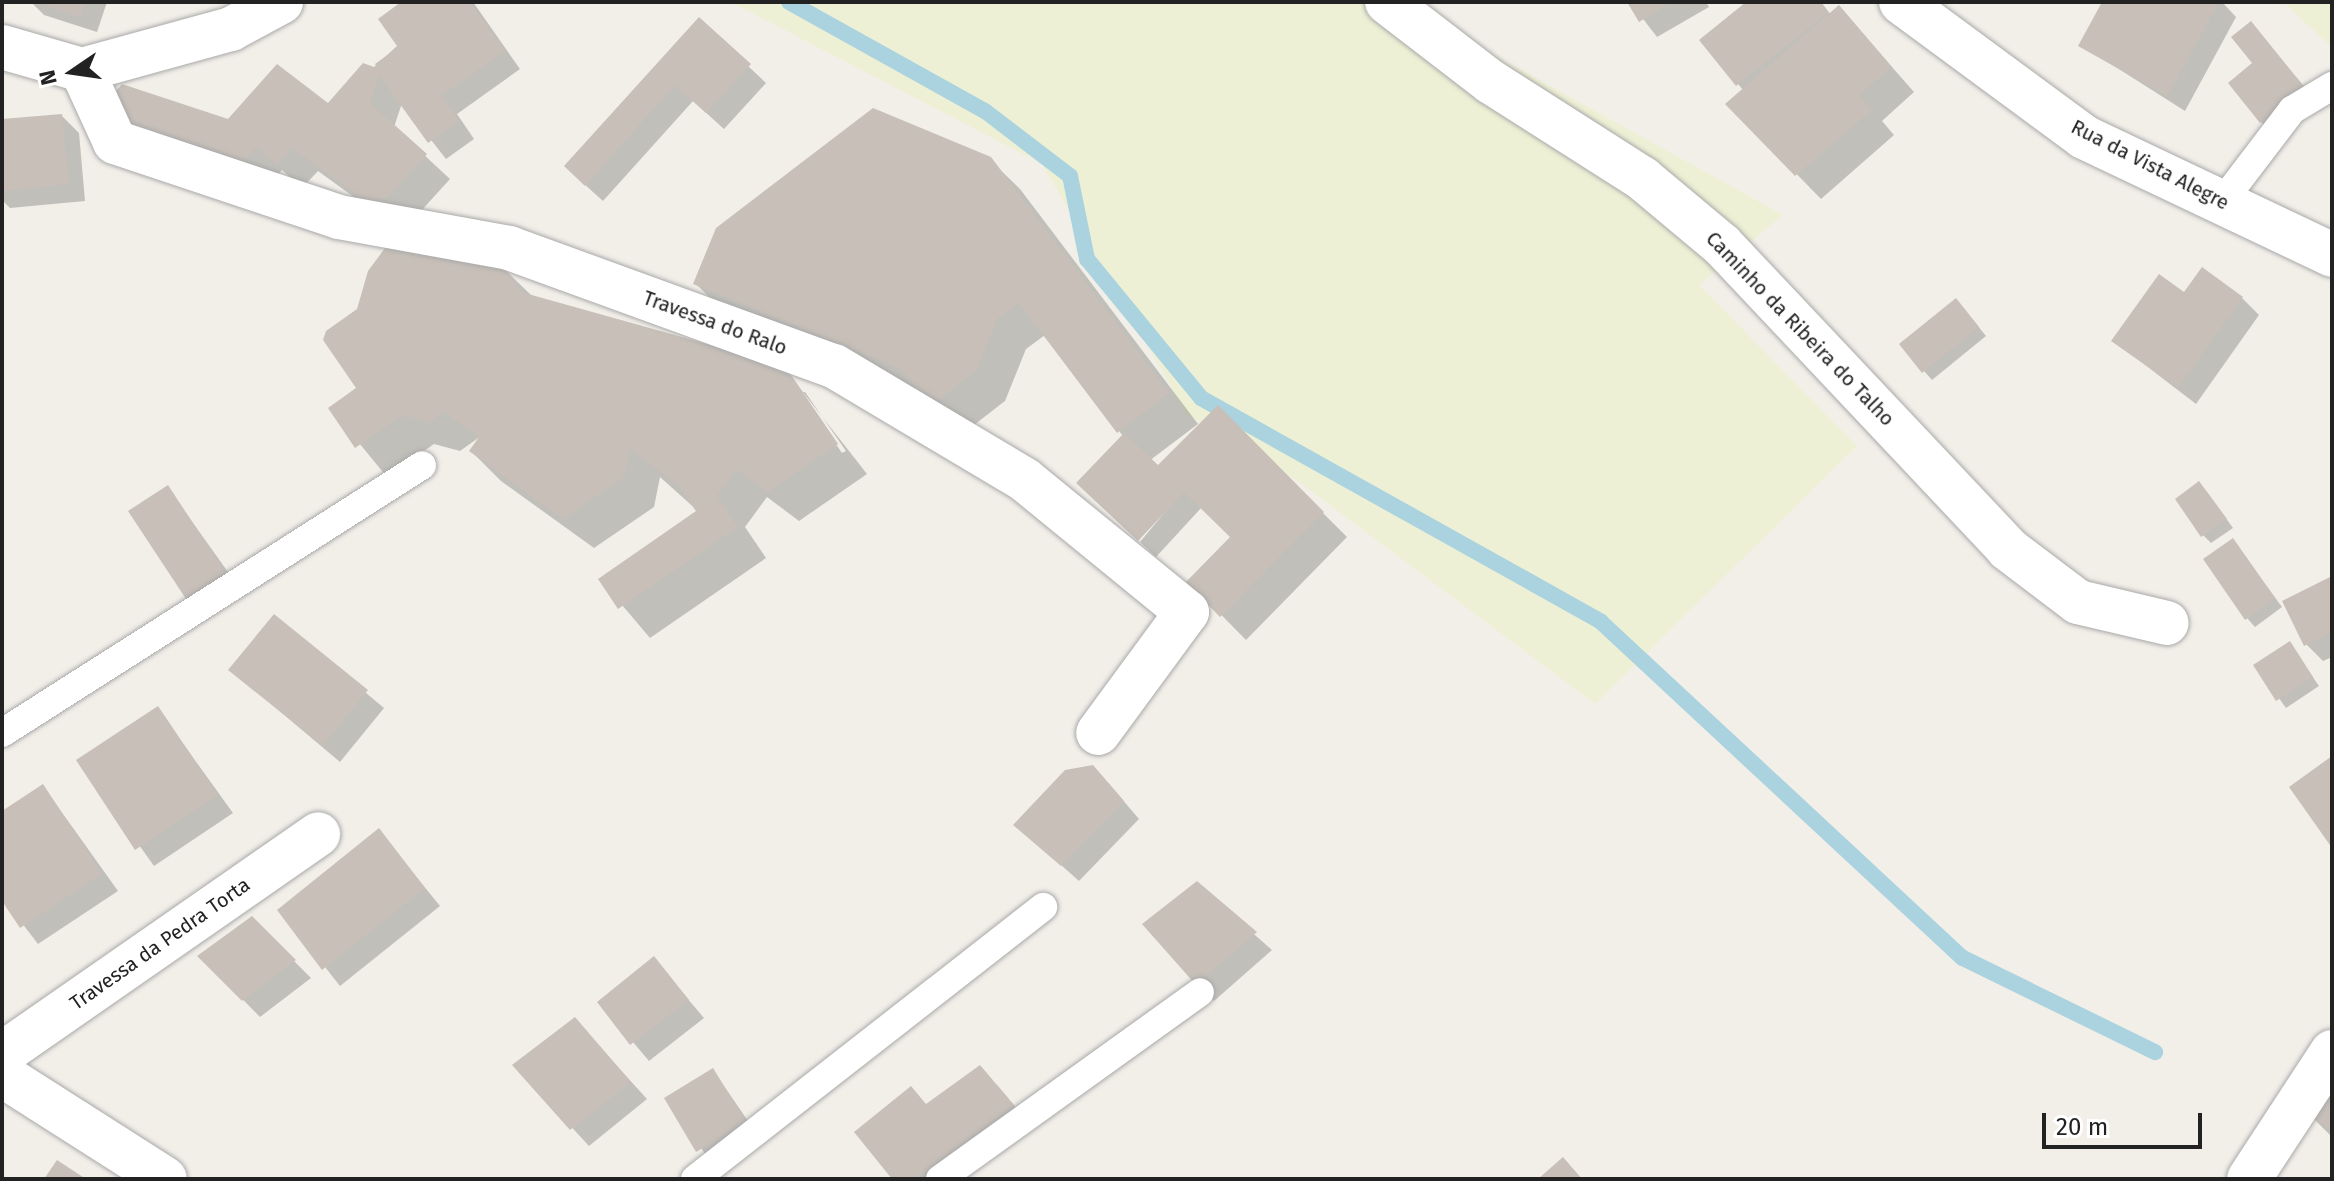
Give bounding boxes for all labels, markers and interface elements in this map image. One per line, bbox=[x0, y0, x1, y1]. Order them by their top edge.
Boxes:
north arrow bbox=[32, 32, 112, 112]
text: N bbox=[33, 67, 63, 88]
street label: Rua da Vista Alegre bbox=[2067, 115, 2233, 215]
street label: Caminho da Ribeira do Talho bbox=[1701, 227, 1899, 431]
street label: Travessa do Ralo bbox=[640, 286, 790, 360]
street label: Travessa da Pedra Torta bbox=[65, 873, 255, 1015]
scale bar bbox=[2046, 1097, 2206, 1147]
text: 20 m bbox=[2056, 1113, 2108, 1141]

